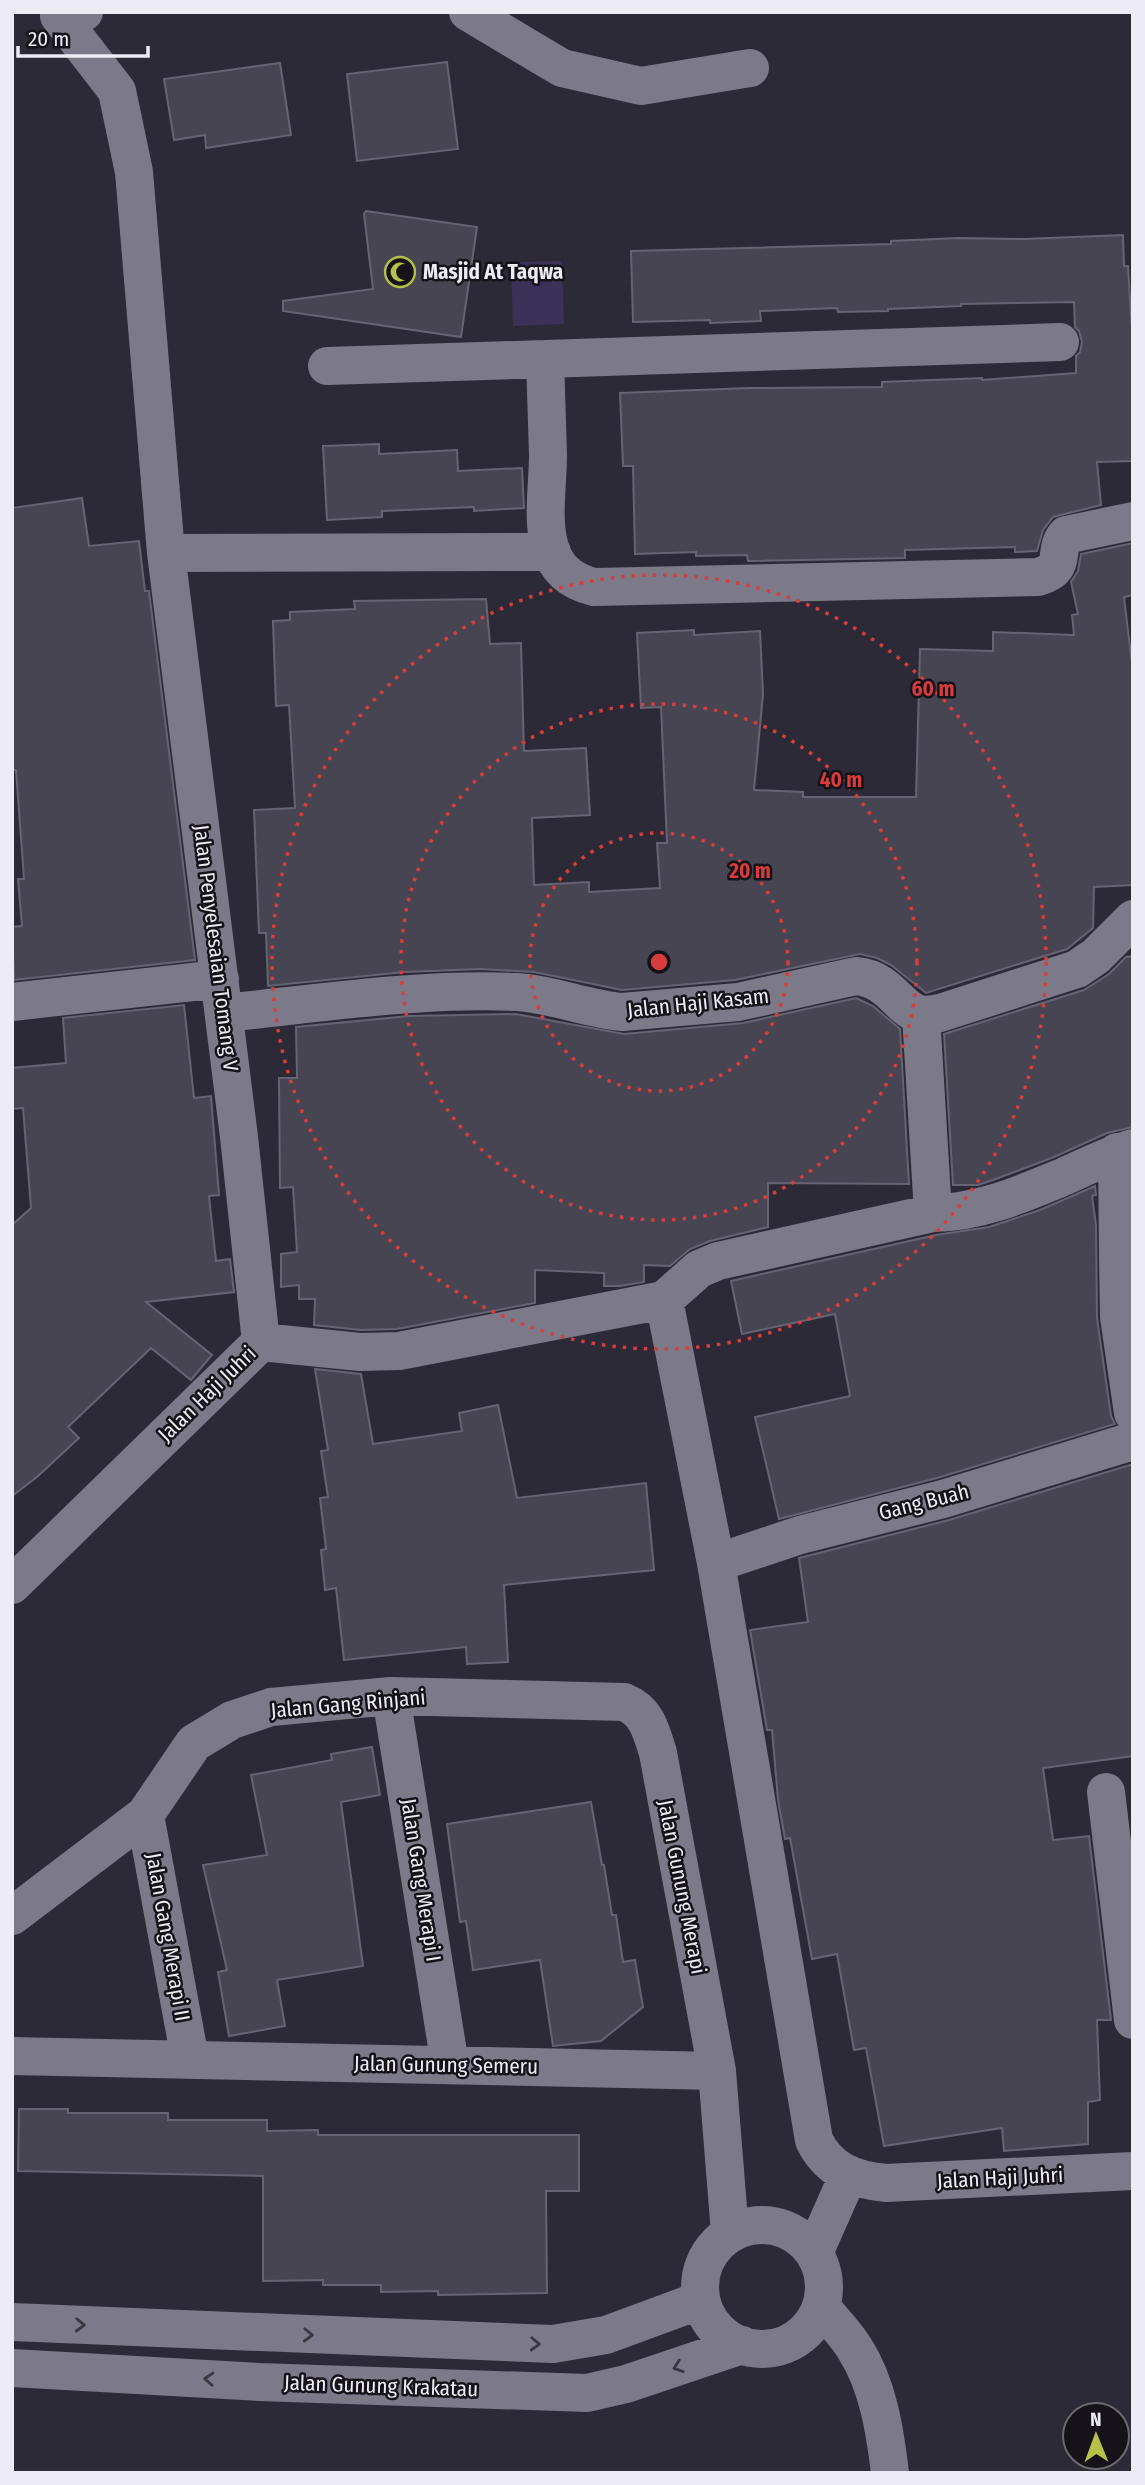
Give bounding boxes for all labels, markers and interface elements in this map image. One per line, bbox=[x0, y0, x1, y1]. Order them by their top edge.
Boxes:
scale bar bbox=[18, 14, 147, 58]
text: 20 m bbox=[28, 26, 69, 52]
mosque icon: Masjid At Taqwa bbox=[383, 255, 417, 289]
place label: Masjid At Taqwa bbox=[423, 259, 563, 285]
text: 60 m bbox=[912, 676, 954, 702]
text: 40 m bbox=[820, 767, 862, 793]
street label: Jalan Penyelesaian Tomang V bbox=[188, 823, 244, 1073]
text: 20 m bbox=[728, 858, 771, 884]
centre of rings bbox=[647, 950, 671, 974]
street label: Jalan Haji Kasam bbox=[626, 983, 770, 1023]
street label: Jalan Haji Juhri bbox=[153, 1341, 261, 1447]
street label: Gang Buah bbox=[876, 1478, 972, 1526]
street label: Jalan Gang Rinjani bbox=[269, 1684, 427, 1724]
street label: Jalan Gang Merapi I bbox=[395, 1797, 447, 1963]
street label: Jalan Gunung Merapi bbox=[652, 1798, 712, 1976]
street label: Jalan Gang Merapi II bbox=[140, 1851, 196, 2023]
street label: Jalan Gunung Semeru bbox=[354, 2050, 538, 2080]
street label: Jalan Haji Juhri bbox=[936, 2162, 1064, 2194]
one-way arrow bbox=[75, 2318, 86, 2333]
one-way arrow bbox=[302, 2327, 313, 2342]
one-way arrow bbox=[530, 2336, 541, 2351]
one-way arrow bbox=[672, 2359, 684, 2373]
street label: Jalan Gunung Krakatau bbox=[283, 2370, 479, 2402]
one-way arrow bbox=[203, 2372, 214, 2387]
north arrow bbox=[1061, 2401, 1131, 2471]
text: N bbox=[1090, 2408, 1102, 2431]

